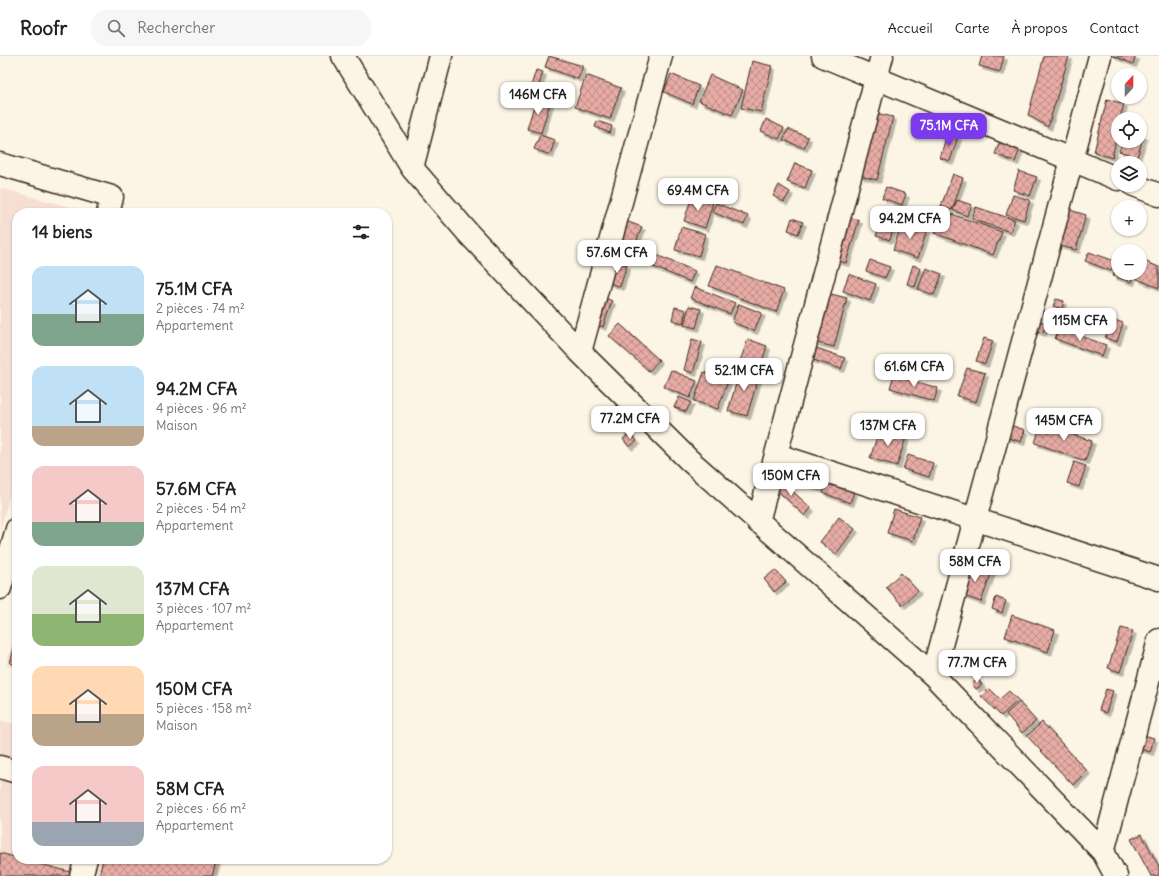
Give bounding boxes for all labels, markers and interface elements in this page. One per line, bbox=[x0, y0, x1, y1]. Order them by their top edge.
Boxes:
search box bbox=[91, 10, 371, 46]
text: Roofr bbox=[20, 16, 67, 40]
icon: search bbox=[105, 17, 127, 39]
text: Rechercher bbox=[137, 18, 215, 37]
text: Accueil bbox=[888, 19, 933, 37]
text: Carte bbox=[955, 19, 990, 37]
text: À propos bbox=[1012, 19, 1068, 37]
text: Contact bbox=[1090, 19, 1139, 37]
north arrow bbox=[1111, 68, 1147, 104]
map controls bbox=[1111, 68, 1147, 280]
pin: 146M CFA bbox=[497, 82, 579, 116]
text: 146M CFA bbox=[509, 86, 567, 103]
button: locate bbox=[1111, 112, 1147, 148]
pin: 75.1M CFA bbox=[903, 113, 995, 147]
text: 75.1M CFA bbox=[920, 117, 978, 134]
button: layers bbox=[1111, 156, 1147, 192]
pin: 69.4M CFA bbox=[652, 178, 744, 212]
text: 69.4M CFA bbox=[667, 182, 729, 199]
button: + bbox=[1111, 200, 1147, 236]
pin: 94.2M CFA bbox=[864, 206, 956, 240]
text: 94.2M CFA bbox=[879, 210, 941, 227]
text: 14 biens bbox=[32, 221, 93, 243]
icon: filters bbox=[350, 221, 372, 243]
pin: 57.6M CFA bbox=[571, 240, 663, 274]
text: 57.6M CFA bbox=[586, 244, 648, 261]
button: − bbox=[1111, 244, 1147, 280]
text: 75.1M CFA bbox=[156, 278, 232, 300]
icon: home bbox=[64, 282, 112, 330]
text: 2 pièces · 74 m² bbox=[156, 300, 245, 317]
pin: 115M CFA bbox=[1039, 308, 1121, 342]
text: 115M CFA bbox=[1052, 312, 1108, 329]
text: Appartement bbox=[156, 317, 233, 334]
pin: 61.6M CFA bbox=[868, 354, 960, 388]
pin: 52.1M CFA bbox=[698, 358, 790, 392]
text: 61.6M CFA bbox=[884, 358, 944, 375]
text: 52.1M CFA bbox=[714, 362, 774, 379]
text: 94.2M CFA bbox=[156, 378, 237, 400]
icon: home bbox=[64, 382, 112, 430]
text: 4 pièces · 96 m² bbox=[156, 400, 247, 417]
pin: 77.2M CFA bbox=[584, 406, 676, 440]
pin: 145M CFA bbox=[1023, 408, 1105, 442]
text: 77.2M CFA bbox=[600, 410, 660, 427]
text: 145M CFA bbox=[1035, 412, 1093, 429]
pin: 137M CFA bbox=[847, 413, 929, 447]
text: Maison bbox=[156, 417, 198, 434]
text: 137M CFA bbox=[860, 417, 916, 434]
pin: 150M CFA bbox=[750, 463, 832, 497]
text: 150M CFA bbox=[762, 467, 820, 484]
text: 57.6M CFA bbox=[156, 478, 236, 500]
icon: home bbox=[64, 482, 112, 530]
text: 2 pièces · 54 m² bbox=[156, 500, 246, 517]
text: Appartement bbox=[156, 517, 233, 534]
pin: 58M CFA bbox=[938, 549, 1012, 583]
text: 58M CFA bbox=[949, 553, 1001, 570]
text: 137M CFA bbox=[156, 578, 229, 600]
icon: home bbox=[64, 582, 112, 630]
text: 3 pièces · 107 m² bbox=[156, 600, 251, 617]
text: Appartement bbox=[156, 617, 233, 634]
pin: 77.7M CFA bbox=[931, 650, 1023, 684]
text: 77.7M CFA bbox=[947, 654, 1007, 671]
text: 150M CFA bbox=[156, 678, 232, 700]
icon: home bbox=[64, 682, 112, 730]
text: 5 pièces · 158 m² bbox=[156, 700, 252, 717]
text: Maison bbox=[156, 717, 198, 734]
text: 58M CFA bbox=[156, 778, 224, 800]
icon: home bbox=[64, 782, 112, 830]
text: 2 pièces · 66 m² bbox=[156, 800, 246, 817]
text: Appartement bbox=[156, 817, 233, 834]

